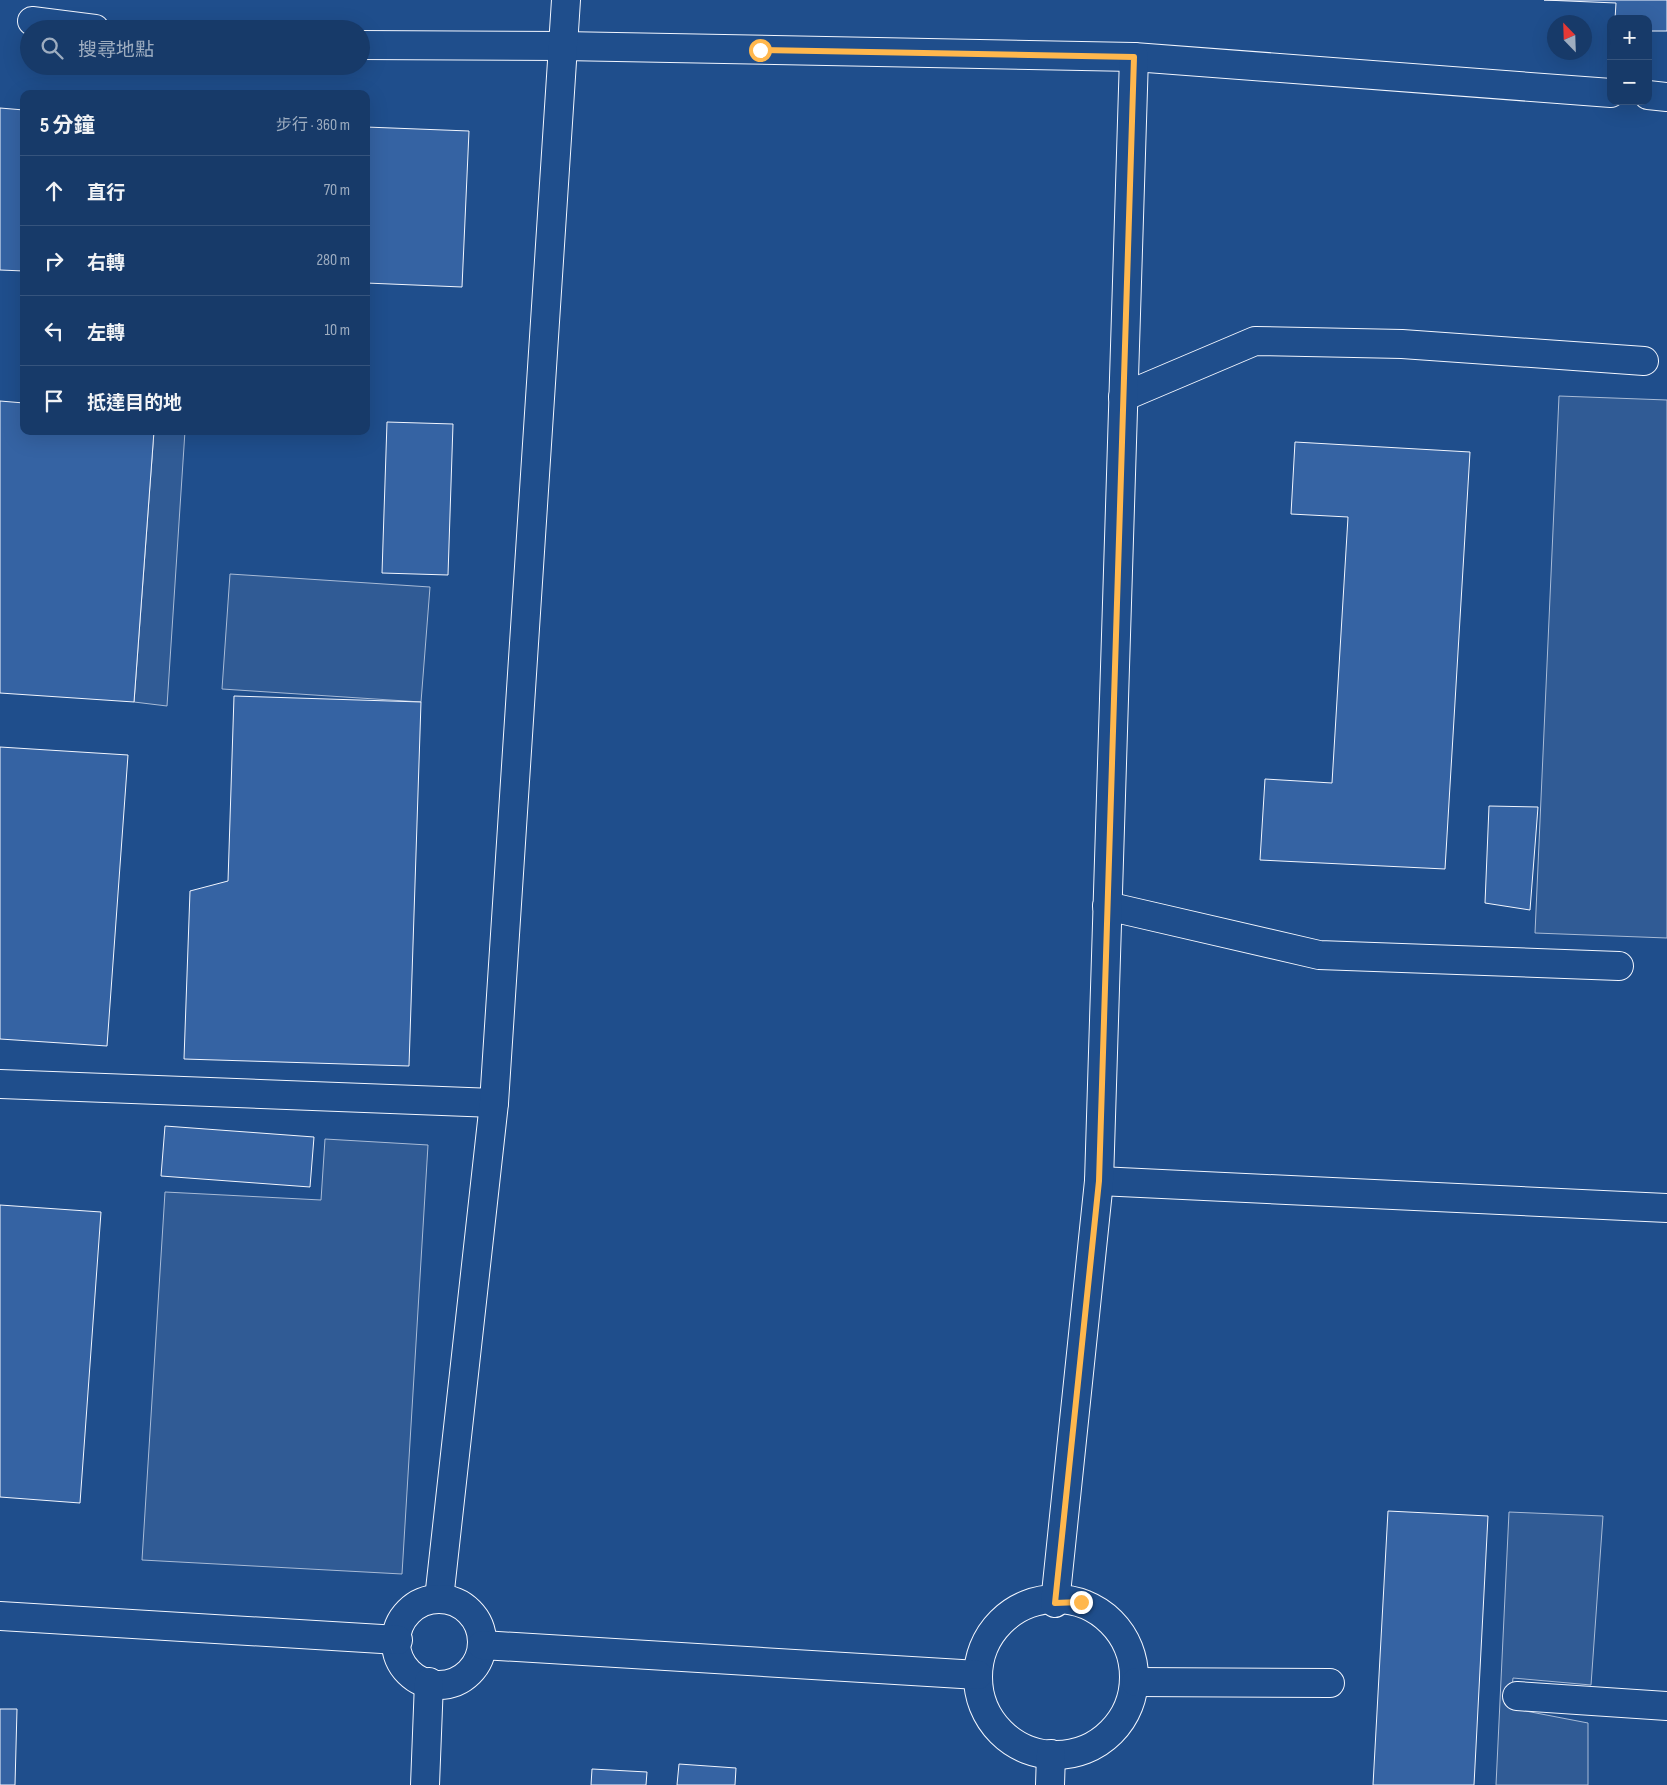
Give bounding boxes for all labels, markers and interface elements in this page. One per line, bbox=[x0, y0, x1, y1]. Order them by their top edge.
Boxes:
north arrow bbox=[1547, 15, 1592, 60]
map controls bbox=[1607, 15, 1652, 105]
button: + bbox=[1607, 15, 1652, 60]
search box bbox=[20, 20, 370, 75]
icon: search bbox=[38, 34, 66, 62]
text: 搜尋地點 bbox=[78, 39, 154, 62]
route start bbox=[749, 39, 772, 62]
button: − bbox=[1607, 60, 1652, 105]
text: 5 分鐘 bbox=[40, 113, 95, 138]
text: 步行 · 360 m bbox=[276, 116, 350, 135]
icon: ahead bbox=[40, 177, 68, 205]
text: 70 m bbox=[324, 181, 350, 200]
text: 直行 bbox=[87, 182, 125, 205]
icon: right bbox=[40, 247, 68, 275]
text: 280 m bbox=[316, 251, 350, 270]
text: 右轉 bbox=[87, 252, 125, 275]
icon: left bbox=[40, 317, 68, 345]
text: 10 m bbox=[324, 321, 350, 340]
text: 左轉 bbox=[87, 322, 125, 345]
icon: arrive bbox=[40, 387, 68, 415]
text: 抵達目的地 bbox=[87, 392, 182, 415]
route end bbox=[1070, 1591, 1093, 1614]

